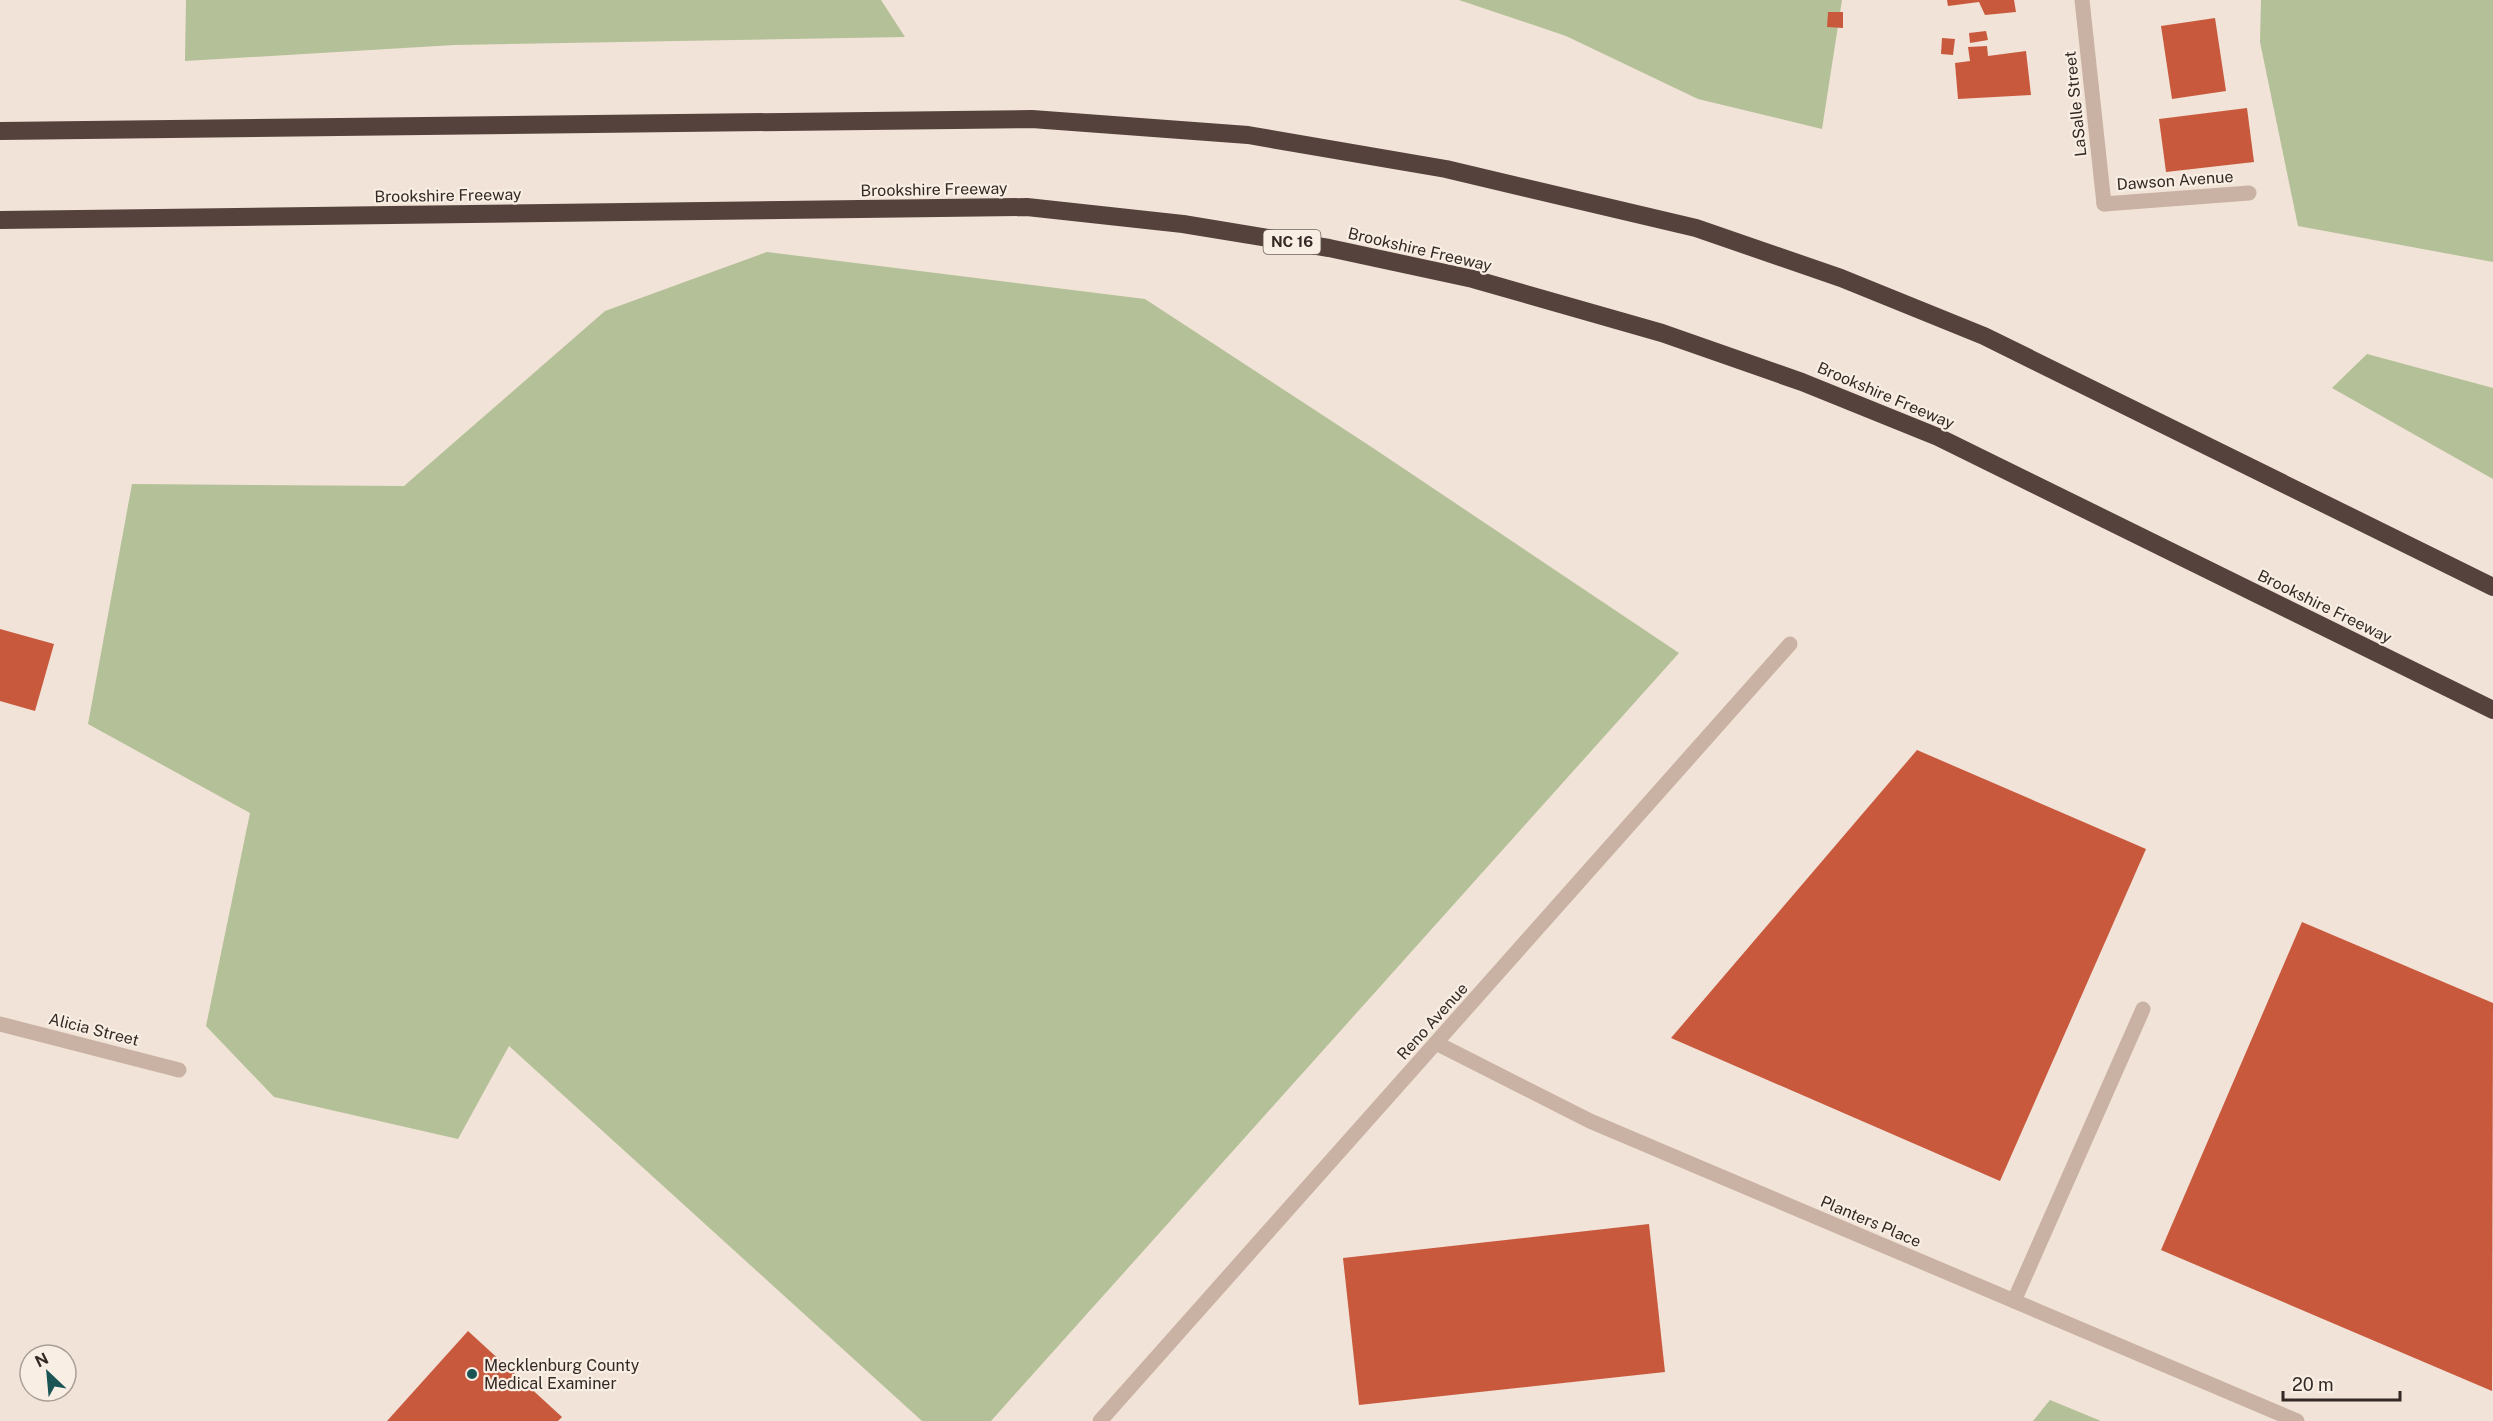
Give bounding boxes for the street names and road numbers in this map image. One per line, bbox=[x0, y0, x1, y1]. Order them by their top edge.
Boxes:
street label: LaSalle Street bbox=[2061, 50, 2090, 158]
street label: Dawson Avenue bbox=[2116, 167, 2234, 194]
street label: Brookshire Freeway bbox=[860, 179, 1008, 200]
street label: Brookshire Freeway bbox=[374, 185, 522, 206]
street label: Brookshire Freeway bbox=[1346, 224, 1494, 275]
road number: NC 16 bbox=[1264, 230, 1320, 254]
street label: Brookshire Freeway bbox=[1814, 358, 1958, 433]
street label: Brookshire Freeway bbox=[2254, 566, 2395, 647]
street label: Reno Avenue bbox=[1393, 979, 1472, 1064]
street label: Alicia Street bbox=[47, 1009, 141, 1050]
street label: Planters Place bbox=[1818, 1192, 1924, 1251]

